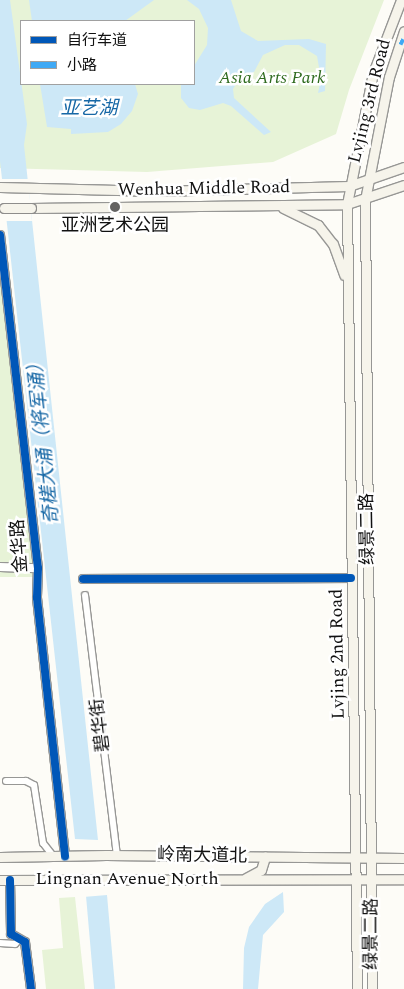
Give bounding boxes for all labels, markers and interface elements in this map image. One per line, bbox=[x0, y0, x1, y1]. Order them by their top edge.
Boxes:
legend bbox=[20, 20, 195, 85]
text: 自行车道 bbox=[67, 29, 127, 52]
street label: Lvjing 3rd Road bbox=[344, 37, 396, 165]
text: 小路 bbox=[67, 54, 97, 77]
park label: Asia Arts Park bbox=[219, 67, 325, 89]
water label: 亚艺湖 bbox=[61, 98, 117, 120]
street label: Wenhua Middle Road bbox=[118, 177, 290, 201]
marker: 亚洲艺术公园 bbox=[109, 201, 121, 213]
place label: 亚洲艺术公园 bbox=[61, 215, 169, 237]
water label: 奇槎大涌（将军涌） bbox=[24, 353, 64, 525]
street label: 绿景二路 bbox=[357, 493, 379, 565]
street label: 金华路 bbox=[7, 518, 33, 574]
street label: Lvjing 2nd Road bbox=[326, 589, 350, 719]
street label: 碧华街 bbox=[87, 697, 115, 753]
street label: 岭南大道北 bbox=[157, 844, 247, 868]
street label: Lingnan Avenue North bbox=[35, 868, 219, 890]
street label: 绿景二路 bbox=[361, 898, 383, 970]

